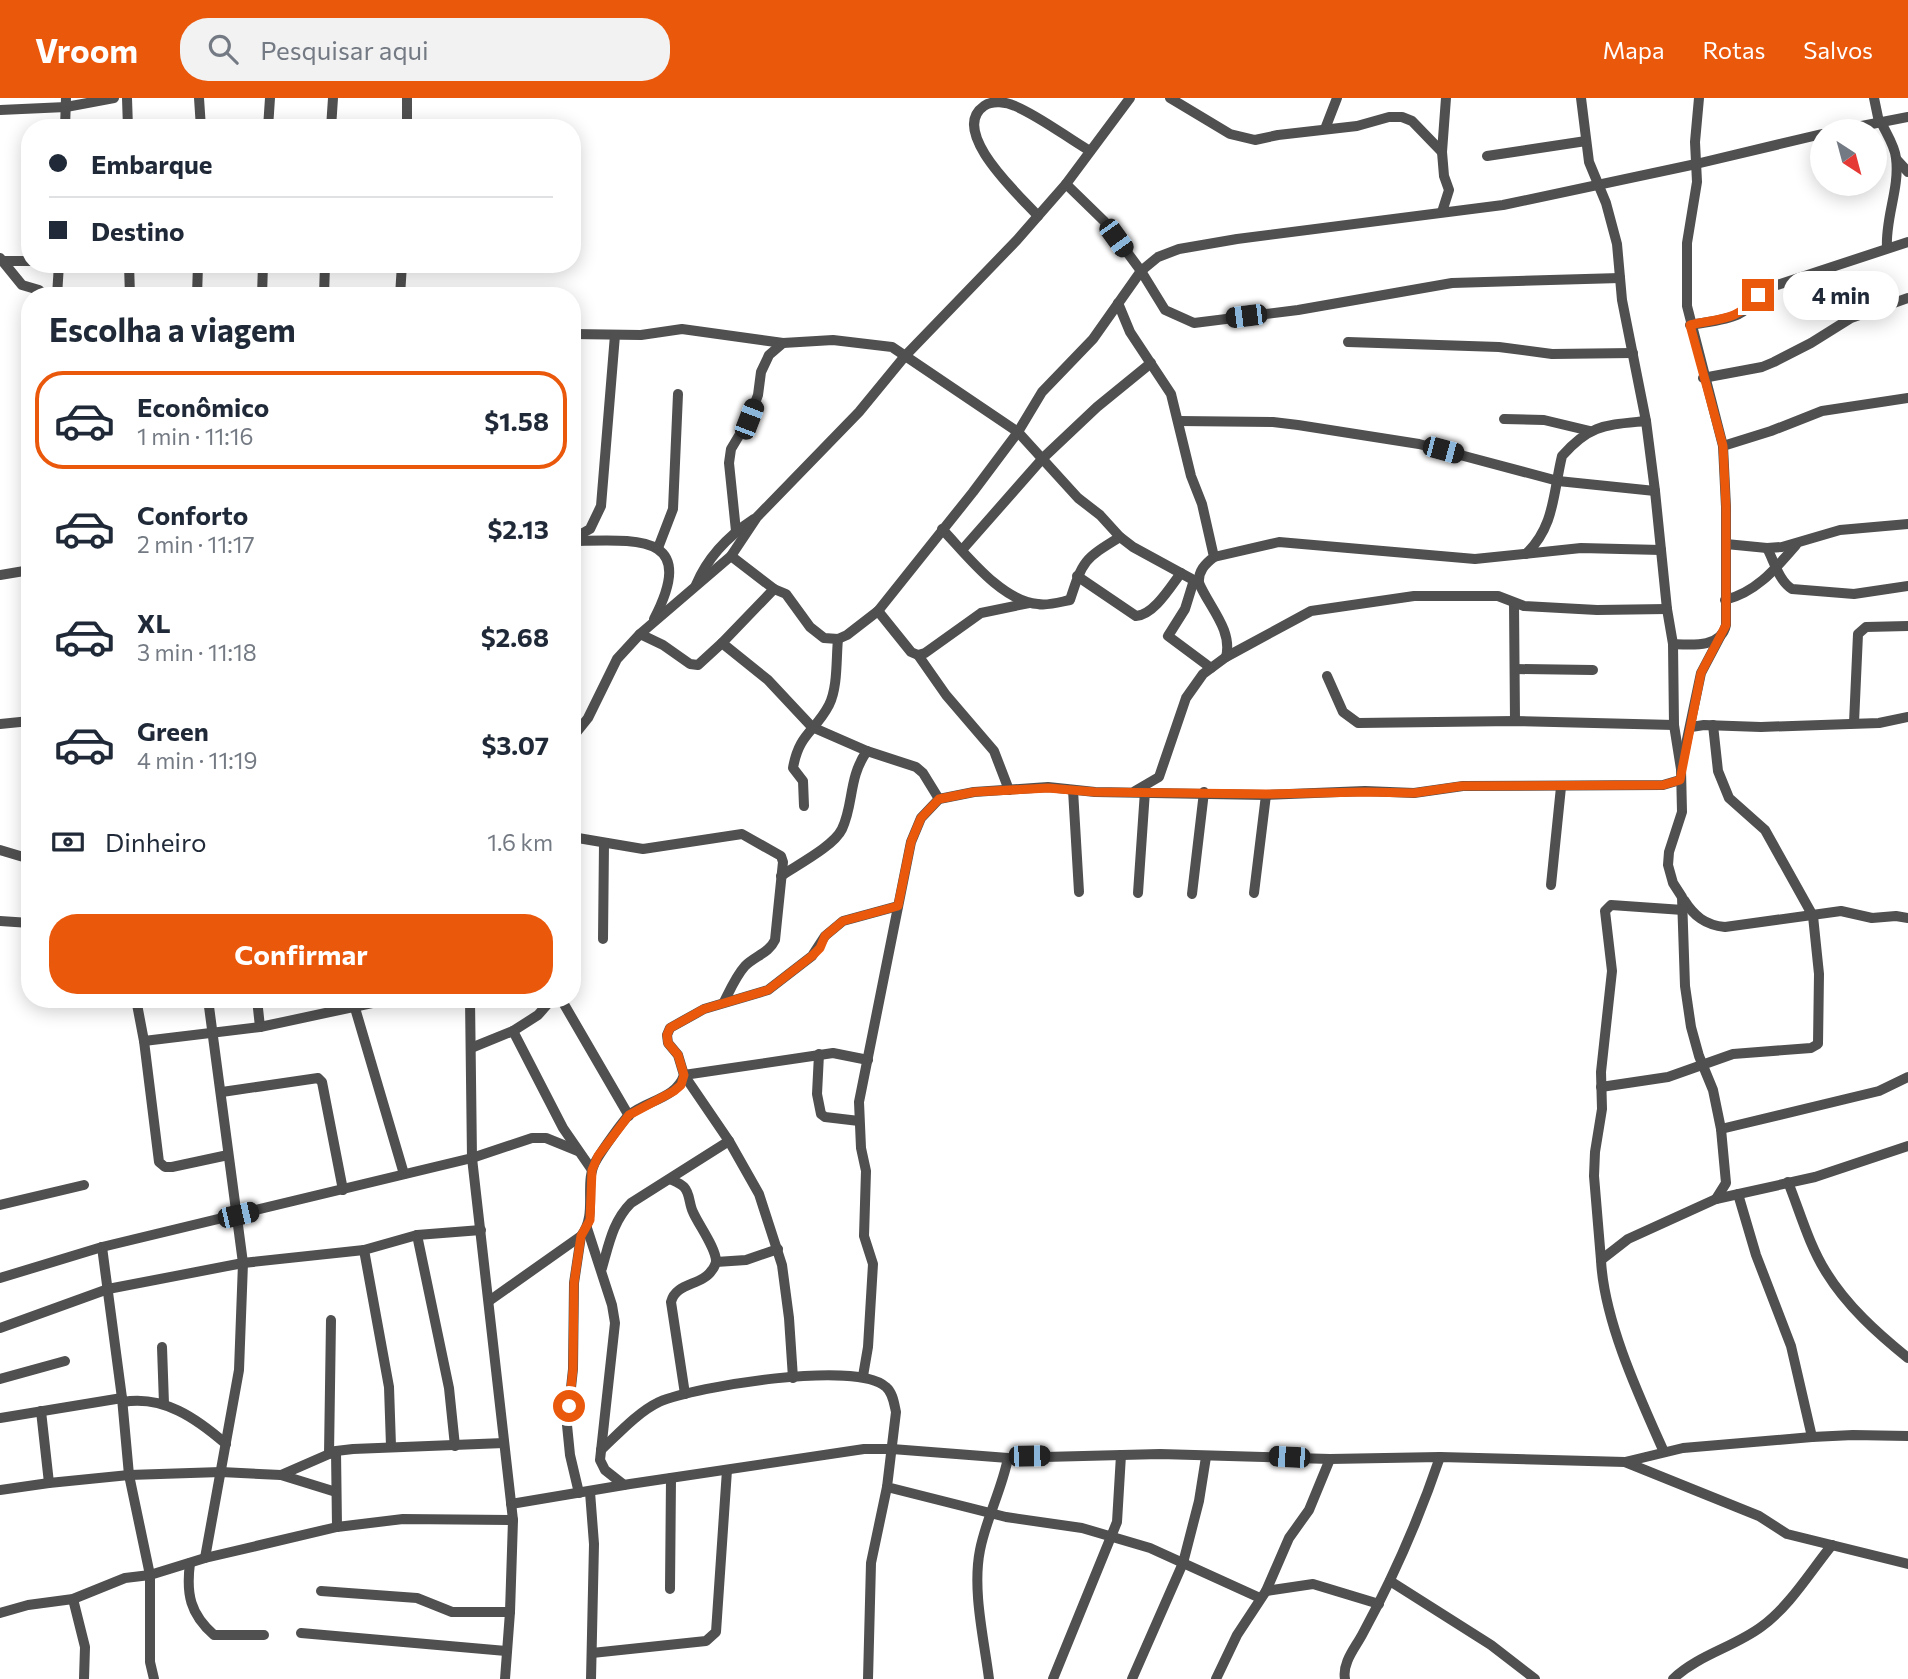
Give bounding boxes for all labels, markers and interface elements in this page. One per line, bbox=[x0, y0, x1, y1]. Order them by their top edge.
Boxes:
search box bbox=[180, 18, 670, 81]
text: Vroom bbox=[35, 29, 138, 70]
icon: search bbox=[204, 30, 242, 68]
text: Pesquisar aqui bbox=[260, 34, 429, 65]
text: Mapa bbox=[1603, 35, 1665, 64]
text: Rotas bbox=[1703, 35, 1765, 64]
text: Salvos bbox=[1803, 35, 1873, 64]
north arrow bbox=[1810, 119, 1886, 196]
map controls bbox=[1810, 119, 1887, 196]
text: Embarque bbox=[91, 148, 212, 179]
text: Destino bbox=[91, 215, 185, 246]
car bbox=[1096, 215, 1137, 261]
callout: 4 min bbox=[1782, 270, 1898, 320]
route end bbox=[1742, 279, 1774, 311]
text: 4 min bbox=[1812, 281, 1870, 309]
car bbox=[1224, 303, 1269, 329]
text: Escolha a viagem bbox=[49, 309, 296, 349]
icon: car bbox=[53, 389, 116, 452]
text: Econômico bbox=[137, 391, 269, 422]
car bbox=[732, 396, 767, 442]
text: $1.58 bbox=[484, 405, 549, 436]
text: 1 min · 11:16 bbox=[137, 422, 254, 450]
car bbox=[1420, 434, 1467, 466]
icon: car bbox=[53, 497, 116, 560]
text: Conforto bbox=[137, 499, 248, 530]
text: $2.13 bbox=[487, 513, 549, 544]
text: 2 min · 11:17 bbox=[137, 530, 255, 558]
icon: car bbox=[53, 605, 116, 668]
text: XL bbox=[137, 607, 171, 638]
text: $2.68 bbox=[481, 621, 549, 652]
text: 3 min · 11:18 bbox=[137, 638, 257, 666]
icon: car bbox=[53, 713, 116, 776]
text: Green bbox=[137, 715, 209, 746]
text: $3.07 bbox=[481, 729, 549, 760]
text: 4 min · 11:19 bbox=[137, 746, 257, 774]
icon: cash bbox=[49, 823, 87, 861]
text: Dinheiro bbox=[105, 826, 207, 857]
text: 1.6 km bbox=[487, 828, 553, 856]
button: Confirmar bbox=[49, 914, 553, 994]
car bbox=[216, 1200, 261, 1230]
route start bbox=[553, 1390, 585, 1422]
car bbox=[1008, 1445, 1051, 1467]
car bbox=[1268, 1445, 1311, 1469]

